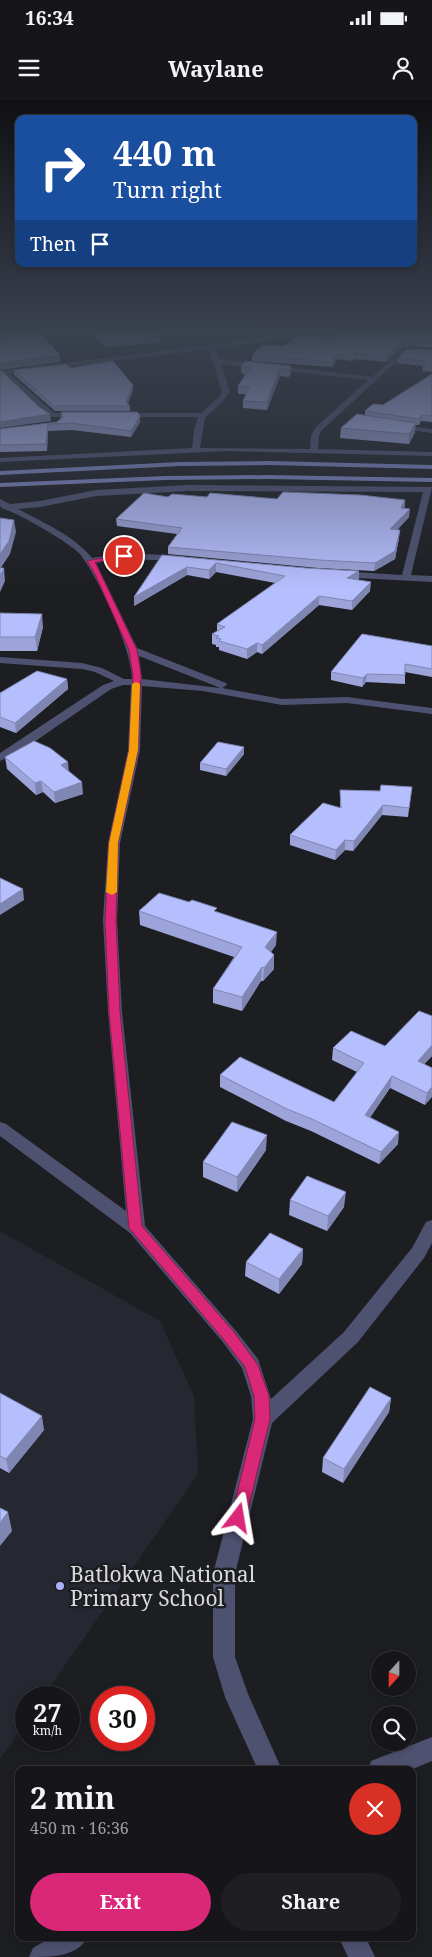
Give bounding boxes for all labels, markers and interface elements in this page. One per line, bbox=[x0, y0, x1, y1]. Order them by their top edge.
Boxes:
text: 16:34 bbox=[25, 5, 74, 31]
text: Waylane bbox=[168, 53, 264, 83]
icon: menu bbox=[15, 54, 43, 82]
icon: person bbox=[389, 54, 417, 82]
text: 440 m bbox=[113, 129, 216, 176]
icon: right bbox=[30, 135, 95, 200]
text: Turn right bbox=[113, 174, 222, 204]
icon: arrive bbox=[86, 230, 114, 258]
text: Then bbox=[30, 231, 76, 257]
pin bbox=[103, 535, 145, 577]
icon: arrive bbox=[110, 542, 138, 570]
position arrow bbox=[211, 1491, 263, 1543]
place label: Batlokwa National Primary School bbox=[70, 1560, 256, 1612]
marker: Batlokwa National Primary School bbox=[54, 1580, 66, 1592]
north arrow bbox=[371, 1651, 416, 1696]
map controls bbox=[371, 1651, 416, 1751]
speed limit sign: 30 bbox=[90, 1686, 155, 1751]
text: 27 bbox=[33, 1695, 62, 1729]
button: search bbox=[371, 1706, 416, 1751]
text: km/h bbox=[33, 1722, 62, 1739]
text: 2 min bbox=[30, 1777, 115, 1818]
button: close bbox=[349, 1783, 401, 1835]
text: 450 m · 16:36 bbox=[30, 1817, 129, 1839]
button: Exit bbox=[30, 1873, 211, 1931]
button: Share bbox=[221, 1873, 401, 1931]

